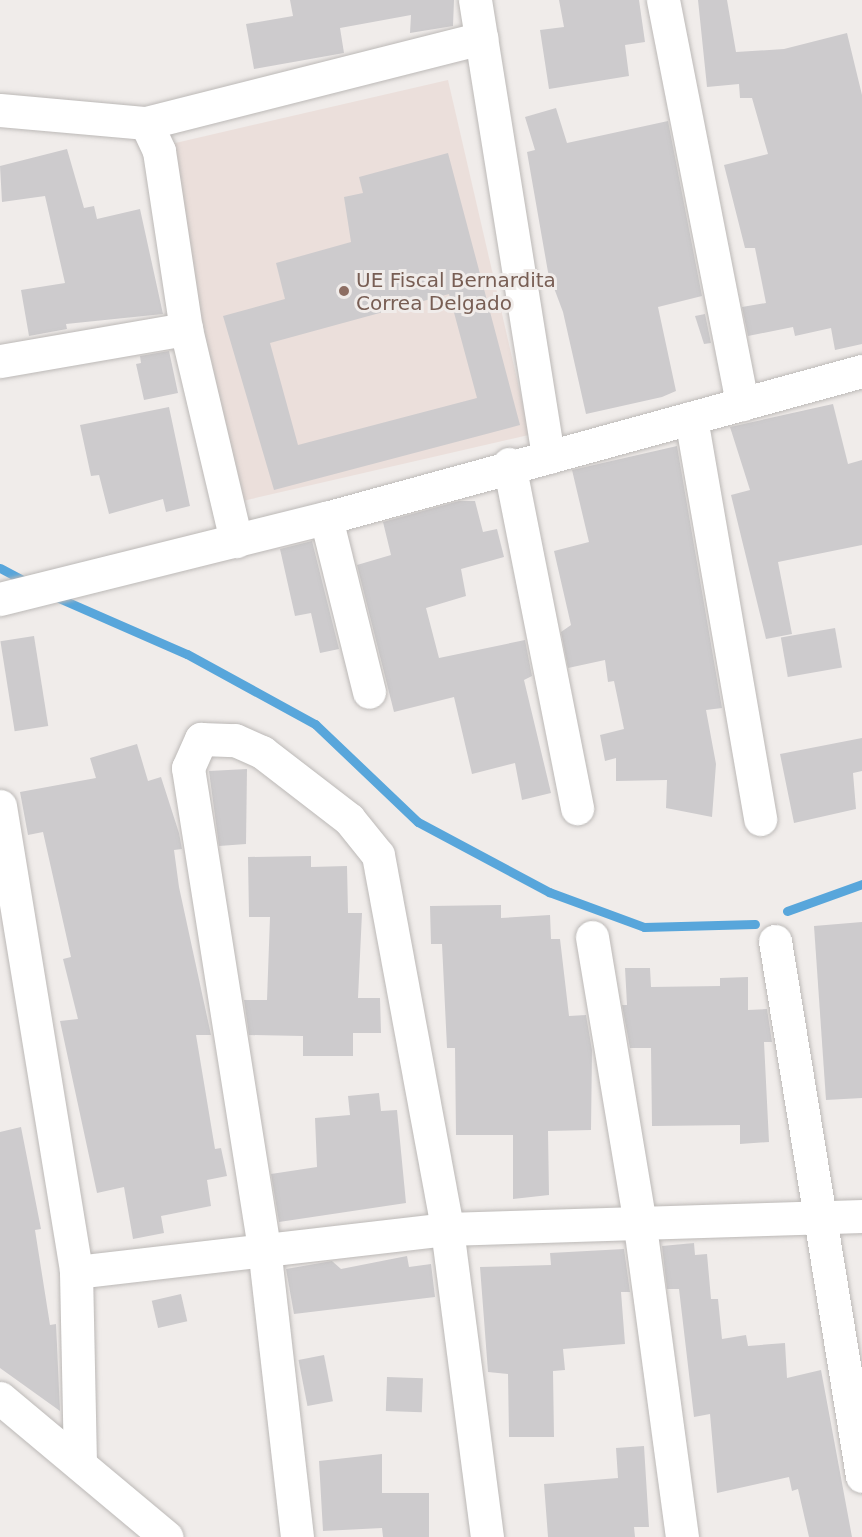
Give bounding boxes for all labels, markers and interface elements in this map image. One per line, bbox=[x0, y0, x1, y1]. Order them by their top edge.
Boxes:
place label: UE Fiscal Bernardita Correa Delgado bbox=[356, 268, 556, 315]
marker: UE Fiscal Bernardita Correa Delgado bbox=[337, 284, 351, 298]

